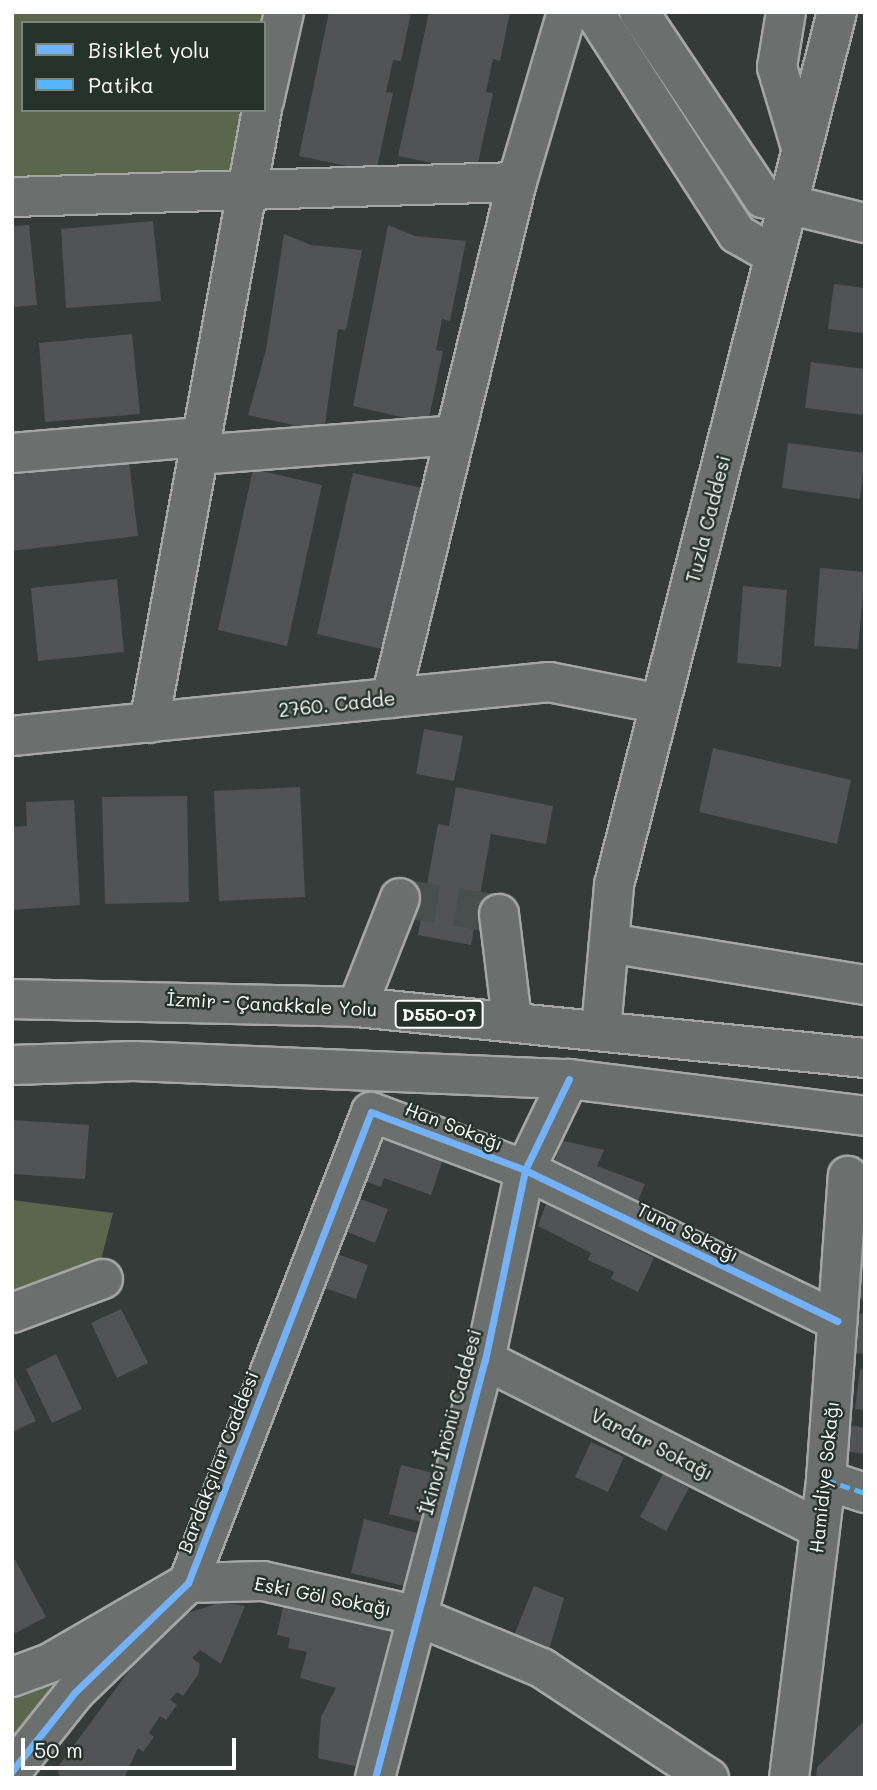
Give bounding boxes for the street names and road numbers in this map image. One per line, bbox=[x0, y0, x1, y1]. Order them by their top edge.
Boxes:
street label: Tuzla Caddesi bbox=[681, 453, 735, 585]
street label: 2760. Cadde bbox=[277, 687, 397, 721]
street label: İzmir - Çanakkale Yolu bbox=[166, 987, 378, 1021]
road number: D550-07 bbox=[394, 1000, 485, 1028]
street label: Han Sokağı bbox=[402, 1097, 506, 1155]
street label: Tuna Sokağı bbox=[633, 1198, 743, 1266]
street label: İkinci İnönü Caddesi bbox=[414, 1327, 486, 1517]
street label: Bardakçılar Caddesi bbox=[173, 1368, 263, 1556]
street label: Hamidiye Sokağı bbox=[805, 1400, 843, 1554]
street label: Vardar Sokağı bbox=[587, 1403, 717, 1485]
street label: Eski Göl Sokağı bbox=[253, 1572, 393, 1620]

